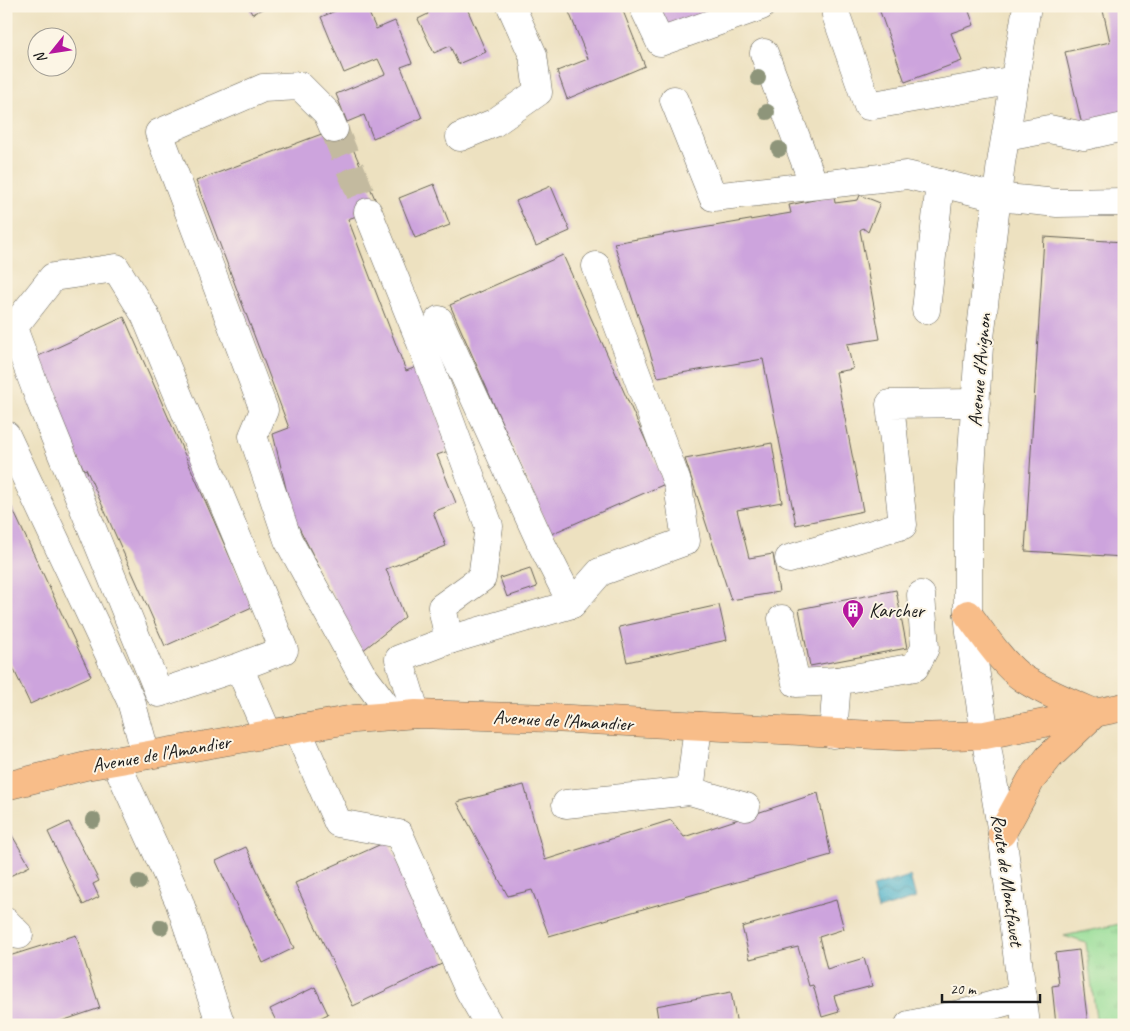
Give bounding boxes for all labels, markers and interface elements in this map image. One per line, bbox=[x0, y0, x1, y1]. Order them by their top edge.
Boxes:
north arrow bbox=[28, 28, 78, 78]
text: N bbox=[30, 48, 51, 66]
street label: Avenue d'Avignon bbox=[962, 311, 997, 428]
building icon: Karcher bbox=[841, 598, 865, 629]
place label: Karcher bbox=[869, 598, 926, 623]
street label: Avenue de l'Amandier bbox=[492, 704, 635, 737]
street label: Avenue de l'Amandier bbox=[90, 729, 234, 778]
street label: Route de Montfavet bbox=[986, 812, 1029, 950]
scale bar bbox=[942, 971, 1040, 1003]
text: 20 m bbox=[950, 980, 977, 999]

